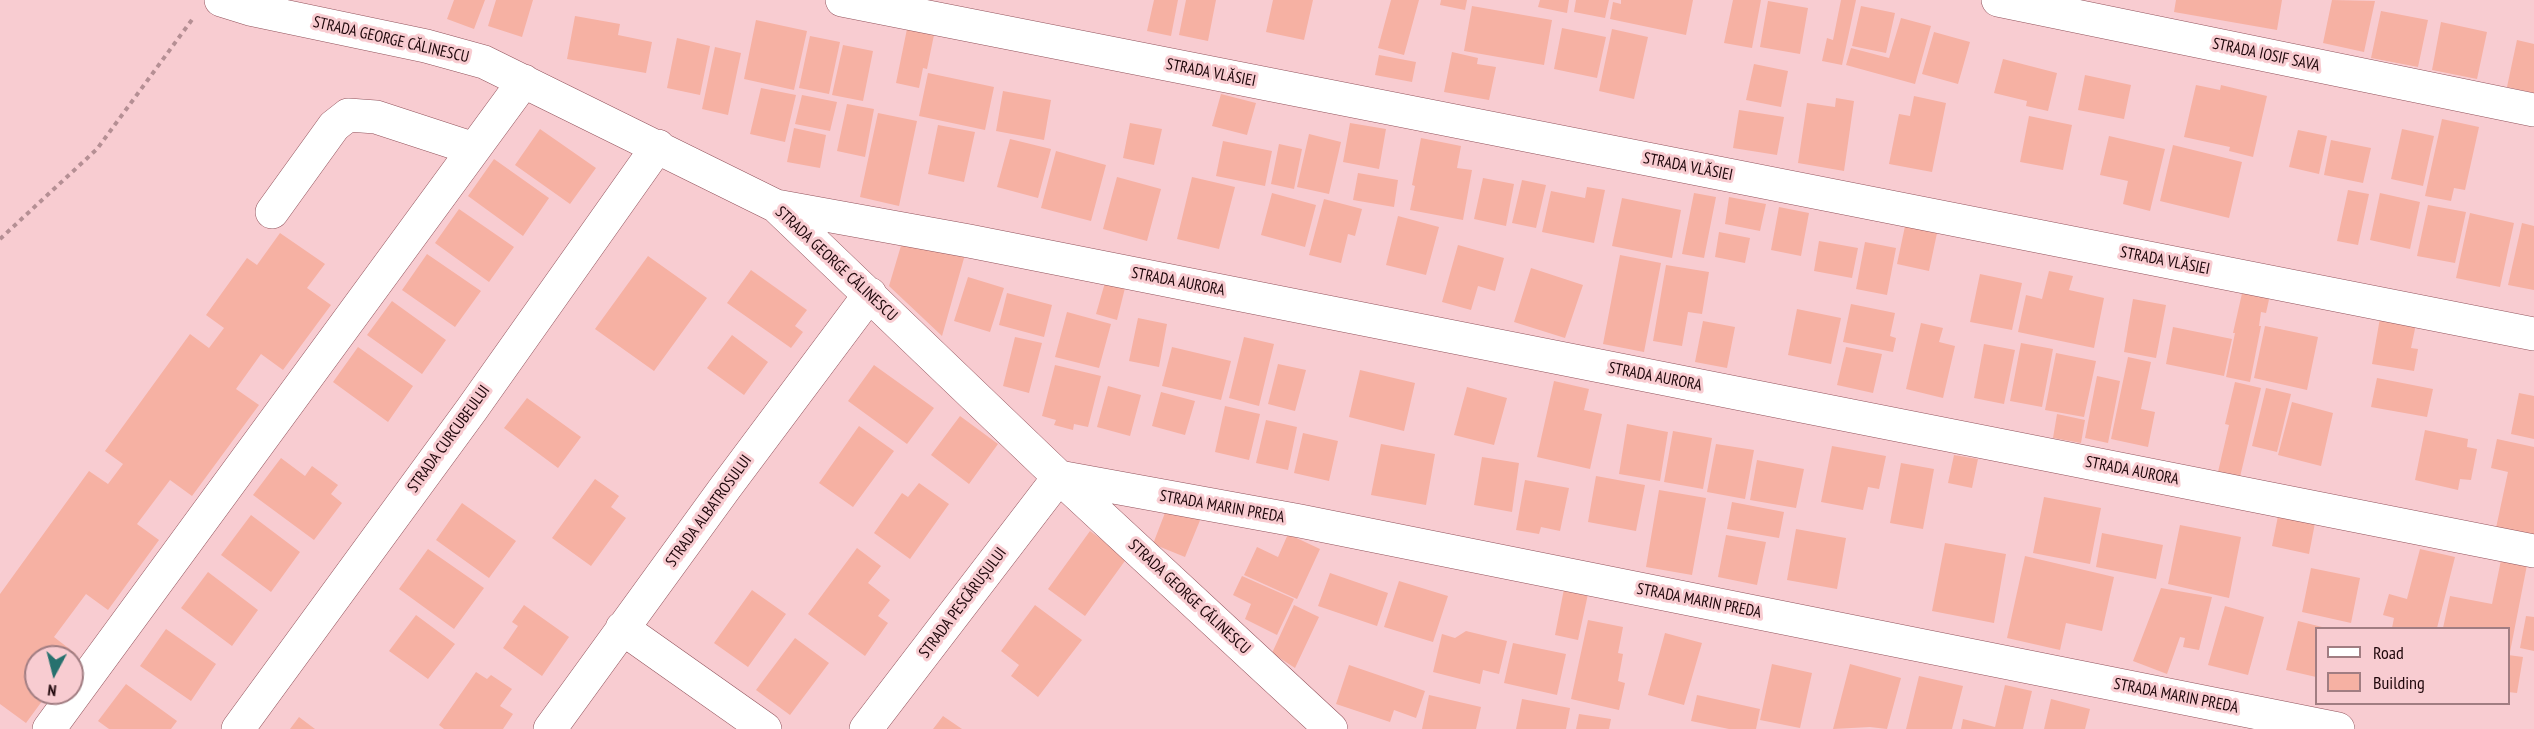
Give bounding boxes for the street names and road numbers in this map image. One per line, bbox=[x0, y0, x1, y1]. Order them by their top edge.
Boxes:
street label: STRADA GEORGE CĂLINESCU bbox=[311, 13, 471, 67]
street label: STRADA IOSIF SAVA bbox=[2211, 34, 2321, 76]
street label: STRADA VLĂSIEI bbox=[1165, 55, 1257, 91]
street label: STRADA VLĂSIEI bbox=[1642, 149, 1734, 185]
street label: STRADA GEORGE CĂLINESCU bbox=[771, 203, 901, 325]
street label: STRADA VLĂSIEI bbox=[2119, 243, 2211, 279]
street label: STRADA AURORA bbox=[1130, 264, 1226, 300]
street label: STRADA AURORA bbox=[1607, 359, 1703, 395]
street label: STRADA CURCUBEULUI bbox=[404, 382, 494, 496]
street label: STRADA ALBATROSULUI bbox=[662, 451, 756, 571]
street label: STRADA AURORA bbox=[2084, 453, 2180, 489]
street label: STRADA MARIN PREDA bbox=[1158, 487, 1286, 527]
street label: STRADA GEORGE CĂLINESCU bbox=[1124, 536, 1254, 658]
street label: STRADA PESCĂRUȘULUI bbox=[915, 544, 1011, 662]
street label: STRADA MARIN PREDA bbox=[1635, 580, 1763, 622]
street label: STRADA MARIN PREDA bbox=[2112, 675, 2240, 717]

